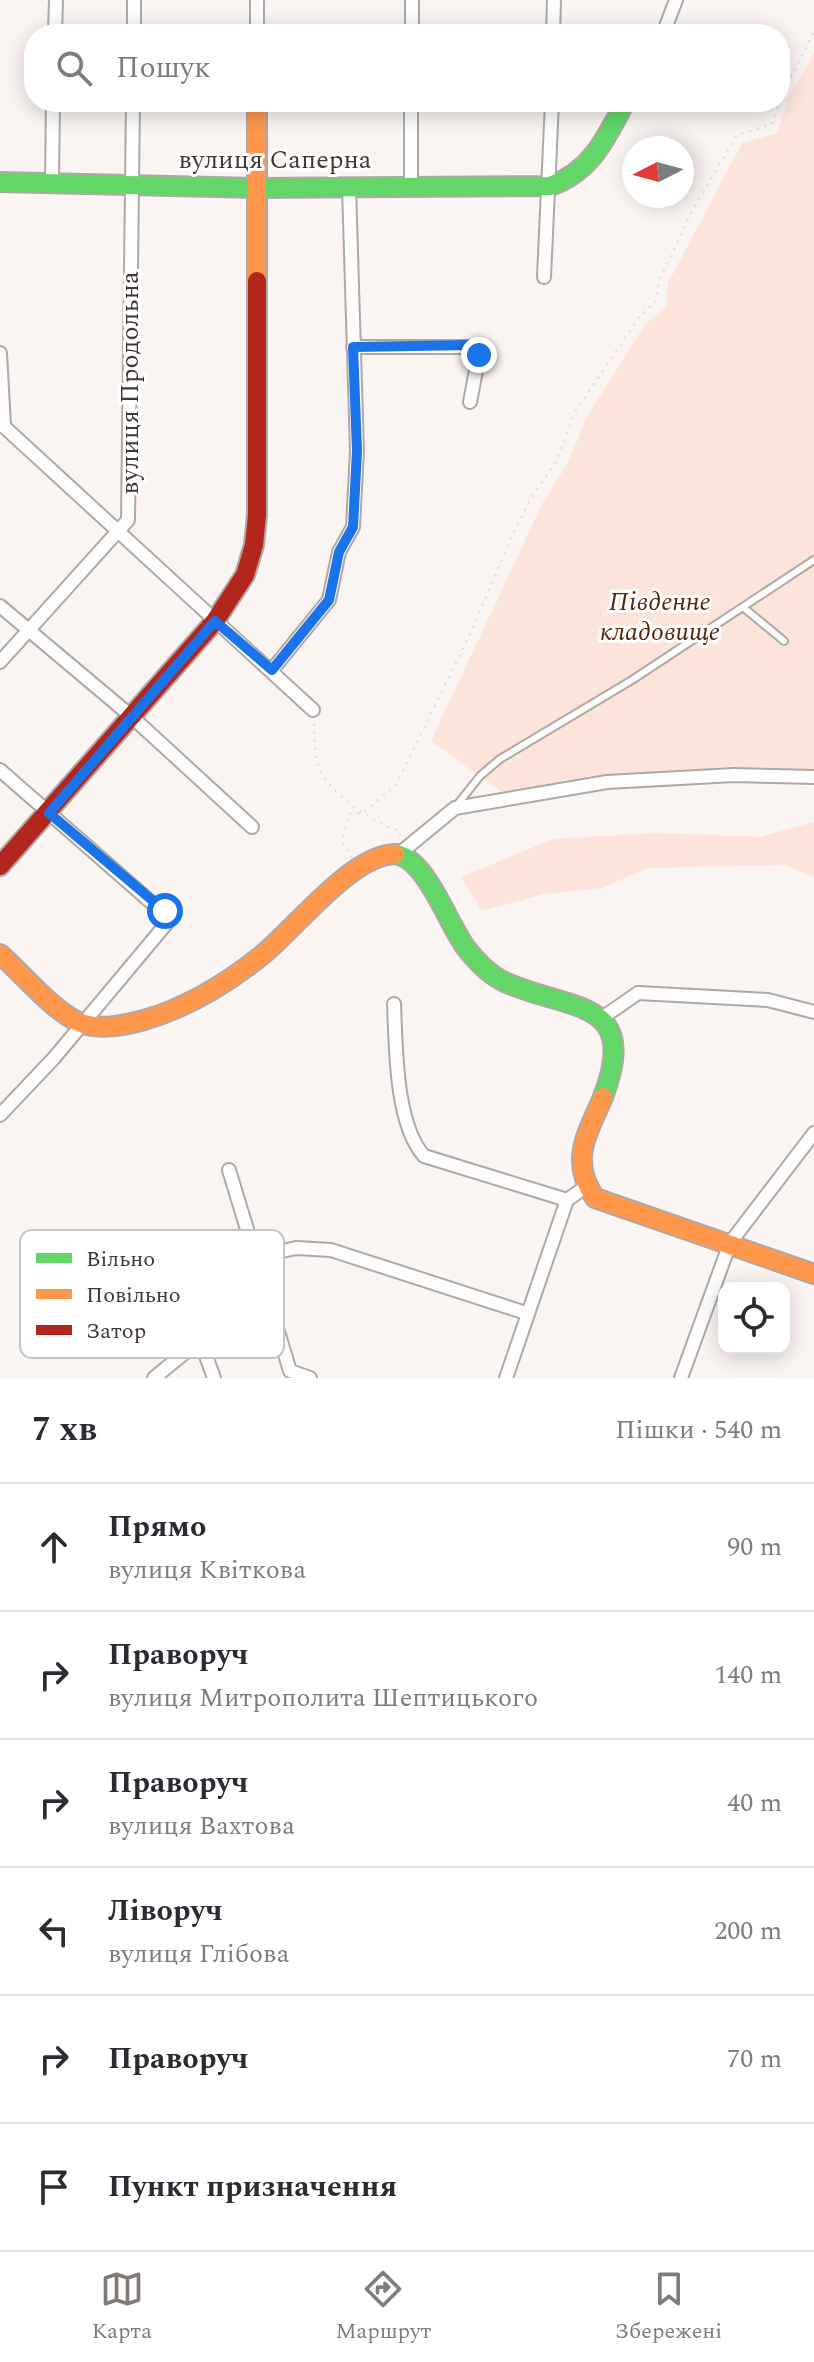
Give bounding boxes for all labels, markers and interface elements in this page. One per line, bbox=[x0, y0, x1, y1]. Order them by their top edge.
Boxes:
search box bbox=[24, 24, 790, 112]
text: Пошук bbox=[116, 45, 211, 91]
icon: search bbox=[52, 46, 96, 90]
north arrow bbox=[622, 136, 694, 208]
street label: вулиця Саперна bbox=[178, 140, 372, 180]
street label: вулиця Продольна bbox=[110, 271, 150, 495]
route end bbox=[461, 337, 497, 373]
park label: Південне кладовище bbox=[600, 582, 720, 652]
route start bbox=[147, 893, 183, 929]
legend bbox=[20, 1230, 284, 1358]
text: Вільно bbox=[86, 1243, 155, 1276]
text: Повільно bbox=[86, 1279, 181, 1312]
map controls bbox=[718, 1282, 790, 1354]
button: locate bbox=[718, 1282, 790, 1354]
text: Затор bbox=[86, 1315, 146, 1348]
text: 7 хв bbox=[32, 1404, 97, 1456]
text: Пішки · 540 m bbox=[615, 1410, 782, 1450]
text: Прямо bbox=[108, 1504, 206, 1550]
icon: ahead bbox=[32, 1525, 76, 1569]
text: 90 m bbox=[727, 1527, 782, 1567]
text: вулиця Квіткова bbox=[108, 1550, 306, 1590]
text: Праворуч bbox=[108, 1632, 248, 1678]
icon: right bbox=[32, 1653, 76, 1697]
text: 140 m bbox=[714, 1655, 782, 1695]
text: вулиця Митрополита Шептицького bbox=[108, 1678, 538, 1718]
text: Праворуч bbox=[108, 1760, 248, 1806]
icon: right bbox=[32, 1781, 76, 1825]
text: 40 m bbox=[727, 1783, 782, 1823]
text: вулиця Вахтова bbox=[108, 1806, 295, 1846]
text: Ліворуч bbox=[108, 1888, 223, 1934]
icon: left bbox=[32, 1909, 76, 1953]
text: 200 m bbox=[714, 1911, 782, 1951]
text: вулиця Глібова bbox=[108, 1934, 290, 1974]
text: Праворуч bbox=[108, 2036, 248, 2082]
icon: right bbox=[32, 2037, 76, 2081]
text: 70 m bbox=[727, 2039, 782, 2079]
text: Пункт призначення bbox=[108, 2164, 397, 2210]
icon: arrive bbox=[32, 2165, 76, 2209]
tab: Карта bbox=[92, 2267, 152, 2348]
tab: Маршрут bbox=[335, 2267, 431, 2348]
tab: Збережені bbox=[615, 2267, 722, 2348]

